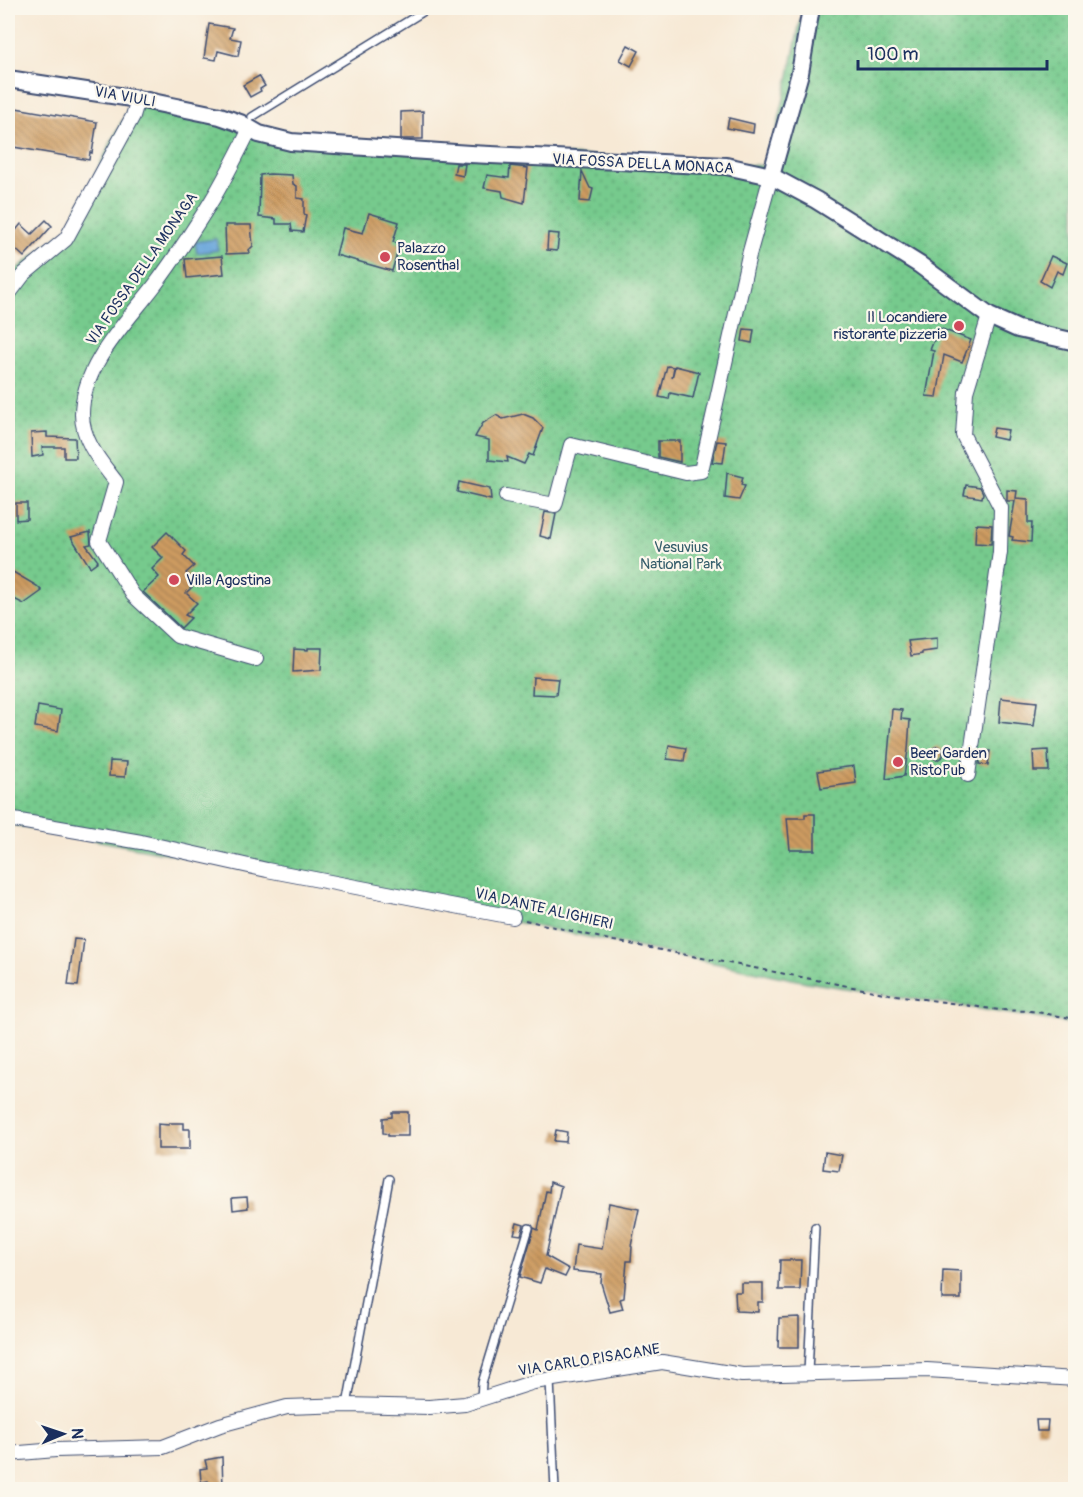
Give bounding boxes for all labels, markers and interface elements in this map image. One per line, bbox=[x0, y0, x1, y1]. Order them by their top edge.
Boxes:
scale bar bbox=[858, 33, 1047, 71]
text: 100 m bbox=[867, 43, 919, 66]
street label: VIA VIULI bbox=[93, 82, 157, 112]
street label: VIA FOSSA DELLA MONACA bbox=[552, 150, 734, 178]
street label: VIA FOSSA DELLA MONAGA bbox=[82, 189, 202, 349]
place label: Palazzo Rosenthal bbox=[397, 239, 460, 275]
marker: Palazzo Rosenthal bbox=[378, 250, 392, 264]
place label: Il Locandiere ristorante pizzeria bbox=[833, 308, 948, 344]
marker: Il Locandiere ristorante pizzeria bbox=[952, 319, 966, 333]
park label: Vesuvius National Park bbox=[640, 538, 723, 574]
place label: Villa Agostina bbox=[186, 571, 271, 590]
marker: Villa Agostina bbox=[167, 573, 181, 587]
place label: Beer Garden RistoPub bbox=[910, 744, 987, 780]
marker: Beer Garden RistoPub bbox=[891, 755, 905, 769]
street label: VIA DANTE ALIGHIERI bbox=[473, 884, 615, 934]
street label: VIA CARLO PISACANE bbox=[517, 1339, 661, 1381]
north arrow bbox=[33, 1404, 93, 1464]
text: N bbox=[67, 1428, 87, 1439]

